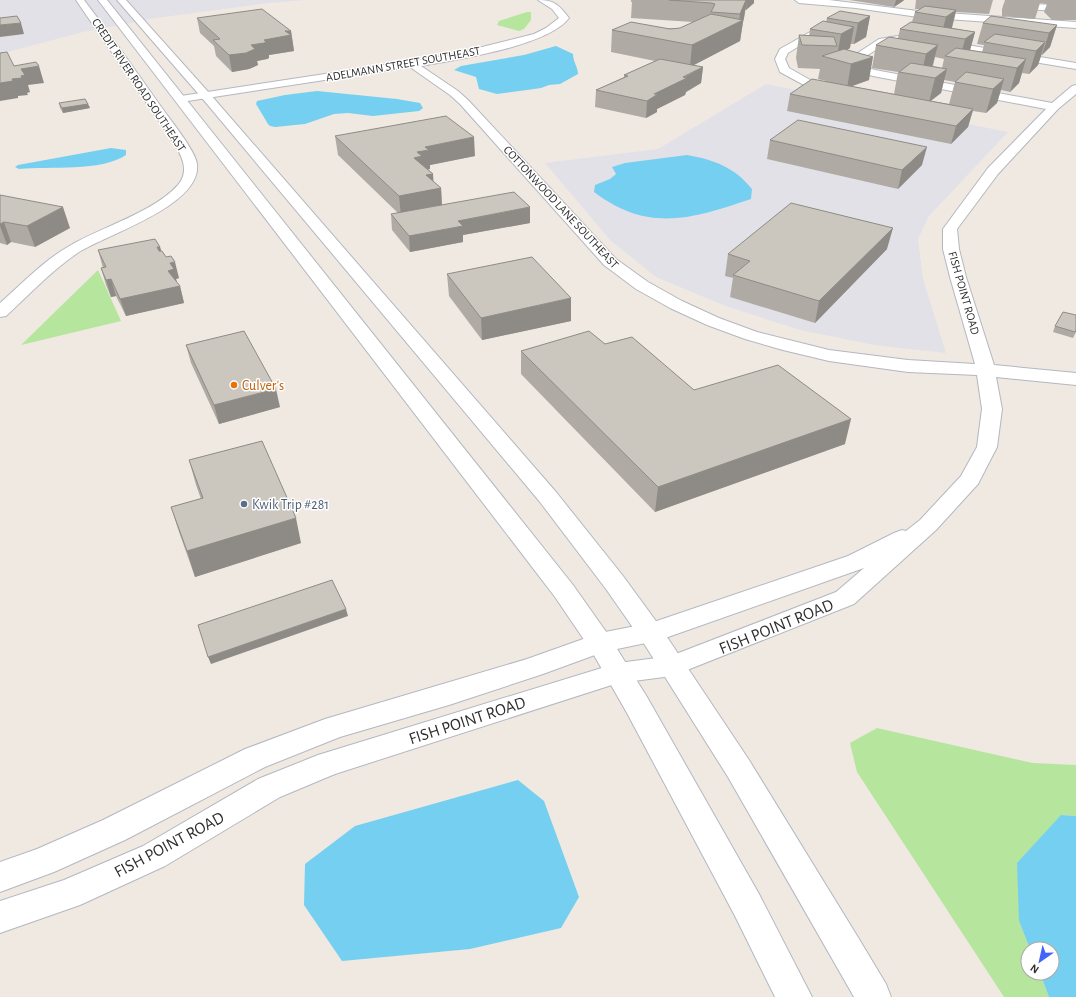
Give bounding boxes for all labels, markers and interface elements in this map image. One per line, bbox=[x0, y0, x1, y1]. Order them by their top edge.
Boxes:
street label: CREDIT RIVER ROAD SOUTHEAST bbox=[90, 16, 188, 154]
street label: ADELMANN STREET SOUTHEAST bbox=[325, 44, 481, 84]
street label: COTTONWOOD LANE SOUTHEAST bbox=[501, 143, 621, 271]
street label: FISH POINT ROAD bbox=[946, 250, 982, 336]
place label: Culver's bbox=[242, 379, 284, 393]
marker: Culver's bbox=[229, 380, 239, 390]
place label: Kwik Trip #281 bbox=[252, 498, 329, 512]
marker: Kwik Trip #281 bbox=[239, 499, 249, 509]
street label: FISH POINT ROAD bbox=[717, 596, 836, 657]
street label: FISH POINT ROAD bbox=[407, 694, 528, 747]
street label: FISH POINT ROAD bbox=[112, 808, 227, 881]
north arrow bbox=[1020, 941, 1060, 981]
text: N bbox=[1028, 962, 1041, 976]

